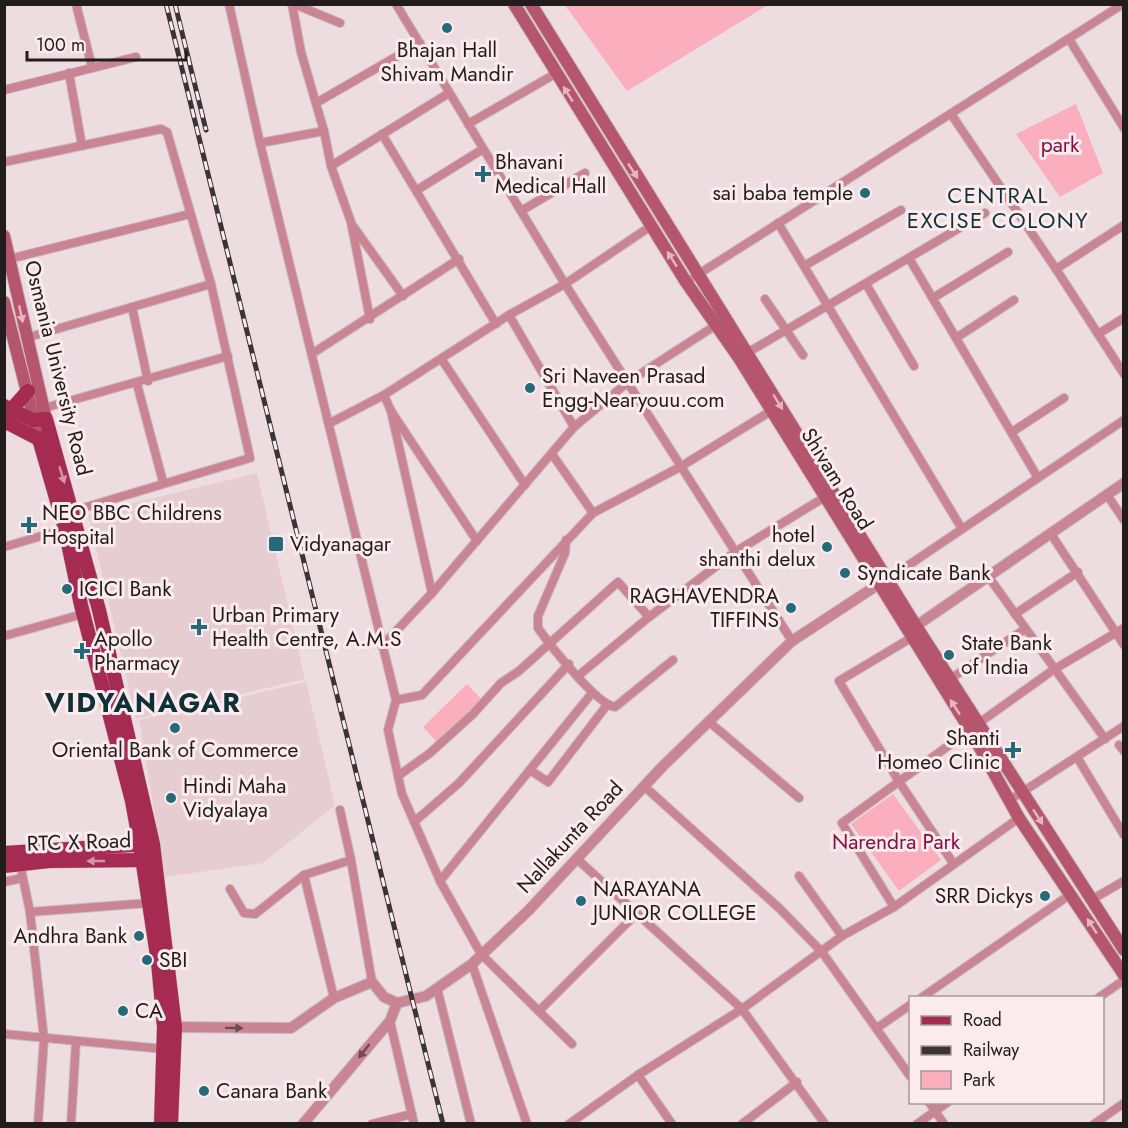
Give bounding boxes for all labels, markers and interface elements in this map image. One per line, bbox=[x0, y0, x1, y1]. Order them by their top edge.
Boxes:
marker: Bhajan Hall Shivam Mandir bbox=[440, 21, 454, 35]
scale bar bbox=[27, 24, 186, 62]
text: 100 m bbox=[36, 32, 85, 58]
place label: Bhajan Hall Shivam Mandir bbox=[381, 35, 514, 89]
one-way arrow bbox=[562, 86, 574, 102]
park label: park bbox=[1041, 130, 1080, 160]
place label: Bhavani Medical Hall bbox=[495, 147, 606, 201]
one-way arrow bbox=[627, 163, 638, 179]
marker: Bhavani Medical Hall bbox=[476, 167, 490, 181]
place label: sai baba temple bbox=[712, 178, 853, 208]
district label: CENTRAL EXCISE COLONY bbox=[907, 179, 1089, 236]
marker: sai baba temple bbox=[858, 186, 872, 200]
one-way arrow bbox=[666, 251, 677, 267]
street label: Osmania University Road bbox=[17, 257, 99, 479]
one-way arrow bbox=[17, 305, 26, 324]
place label: Sri Naveen Prasad Engg-Nearyouu.com bbox=[542, 361, 725, 415]
marker: Sri Naveen Prasad Engg-Nearyouu.com bbox=[523, 381, 537, 395]
one-way arrow bbox=[773, 394, 784, 410]
street label: Shivam Road bbox=[794, 422, 880, 536]
one-way arrow bbox=[58, 466, 67, 484]
place label: NEO BBC Childrens Hospital bbox=[42, 498, 222, 552]
marker: NEO BBC Childrens Hospital bbox=[20, 516, 38, 534]
place label: hotel shanthi delux bbox=[699, 520, 815, 574]
place label: Vidyanagar bbox=[290, 529, 392, 559]
marker: Vidyanagar bbox=[267, 535, 285, 553]
marker: hotel shanthi delux bbox=[820, 540, 834, 554]
place label: Syndicate Bank bbox=[857, 558, 991, 588]
marker: Syndicate Bank bbox=[838, 566, 852, 580]
place label: ICICI Bank bbox=[79, 574, 172, 604]
place label: RAGHAVENDRA TIFFINS bbox=[629, 581, 779, 635]
marker: ICICI Bank bbox=[60, 582, 74, 596]
place label: Urban Primary Health Centre, A.M.S bbox=[212, 600, 401, 654]
marker: RAGHAVENDRA TIFFINS bbox=[784, 601, 798, 615]
marker: Urban Primary Health Centre, A.M.S bbox=[190, 618, 208, 636]
place label: Apollo Pharmacy bbox=[94, 624, 180, 678]
place label: State Bank of India bbox=[961, 628, 1053, 682]
marker: Apollo Pharmacy bbox=[75, 644, 89, 658]
marker: State Bank of India bbox=[942, 648, 956, 662]
district label: VIDYANAGAR bbox=[44, 683, 241, 722]
one-way arrow bbox=[950, 699, 961, 716]
marker: Oriental Bank of Commerce bbox=[168, 721, 182, 735]
place label: Shanti Homeo Clinic bbox=[877, 723, 1000, 777]
place label: Oriental Bank of Commerce bbox=[52, 735, 299, 765]
marker: Shanti Homeo Clinic bbox=[1004, 741, 1022, 759]
place label: Hindi Maha Vidyalaya bbox=[183, 771, 286, 825]
street label: Nallakunta Road bbox=[510, 774, 630, 900]
marker: Hindi Maha Vidyalaya bbox=[164, 791, 178, 805]
one-way arrow bbox=[1032, 808, 1044, 824]
street label: RTC X Road bbox=[26, 825, 132, 859]
park label: Narendra Park bbox=[832, 827, 961, 857]
one-way arrow bbox=[87, 856, 106, 866]
place label: NARAYANA JUNIOR COLLEGE bbox=[590, 874, 757, 928]
place label: SRR Dickys bbox=[935, 881, 1033, 911]
marker: SRR Dickys bbox=[1038, 889, 1052, 903]
marker: NARAYANA JUNIOR COLLEGE bbox=[574, 894, 588, 908]
one-way arrow bbox=[1086, 918, 1097, 934]
place label: Andhra Bank bbox=[13, 921, 128, 951]
marker: Andhra Bank bbox=[132, 929, 146, 943]
place label: SBI bbox=[159, 945, 187, 975]
marker: SBI bbox=[140, 953, 154, 967]
place label: CA bbox=[135, 996, 163, 1026]
legend bbox=[909, 996, 1104, 1104]
marker: CA bbox=[116, 1004, 130, 1018]
text: Road bbox=[963, 1007, 1002, 1033]
one-way arrow bbox=[224, 1023, 243, 1033]
text: Railway bbox=[963, 1037, 1019, 1063]
one-way arrow bbox=[358, 1043, 371, 1059]
text: Park bbox=[963, 1067, 995, 1093]
place label: Canara Bank bbox=[216, 1076, 328, 1106]
marker: Canara Bank bbox=[197, 1084, 211, 1098]

